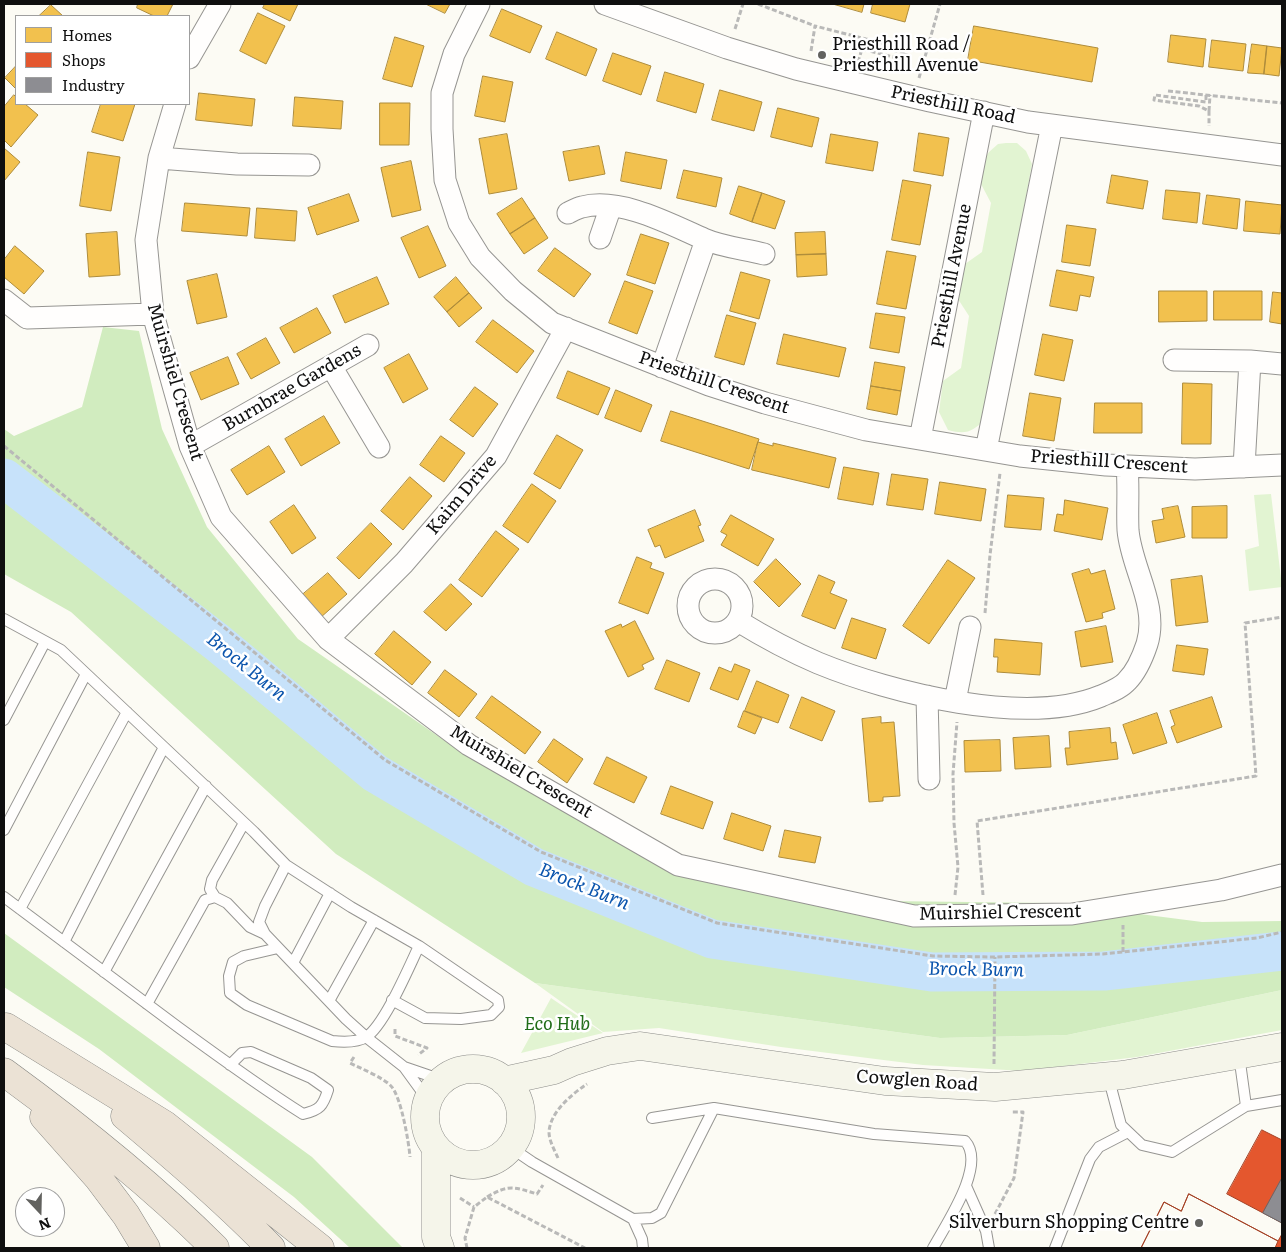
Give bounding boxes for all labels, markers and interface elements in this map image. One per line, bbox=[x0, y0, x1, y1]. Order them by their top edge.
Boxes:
legend bbox=[15, 15, 190, 105]
text: Homes bbox=[62, 23, 112, 46]
place label: Priesthill Road / Priesthill Avenue bbox=[832, 34, 978, 76]
text: Shops bbox=[62, 48, 105, 71]
marker: Priesthill Road / Priesthill Avenue bbox=[816, 49, 828, 61]
text: Industry bbox=[62, 73, 125, 96]
street label: Priesthill Road bbox=[889, 81, 1017, 129]
street label: Priesthill Avenue bbox=[927, 202, 977, 350]
street label: Muirshiel Crescent bbox=[142, 301, 208, 463]
street label: Burnbrae Gardens bbox=[219, 340, 365, 436]
street label: Priesthill Crescent bbox=[636, 347, 792, 419]
street label: Priesthill Crescent bbox=[1029, 446, 1189, 478]
street label: Kaim Drive bbox=[422, 451, 502, 539]
water label: Brock Burn bbox=[202, 628, 290, 706]
street label: Muirshiel Crescent bbox=[446, 721, 596, 823]
water label: Brock Burn bbox=[535, 858, 633, 916]
street label: Muirshiel Crescent bbox=[918, 901, 1082, 925]
water label: Brock Burn bbox=[928, 958, 1024, 982]
park label: Eco Hub bbox=[524, 1014, 590, 1036]
street label: Cowglen Road bbox=[855, 1066, 979, 1096]
north arrow bbox=[15, 1187, 65, 1237]
place label: Silverburn Shopping Centre bbox=[949, 1212, 1189, 1234]
text: N bbox=[36, 1214, 54, 1237]
marker: Silverburn Shopping Centre bbox=[1193, 1217, 1205, 1229]

